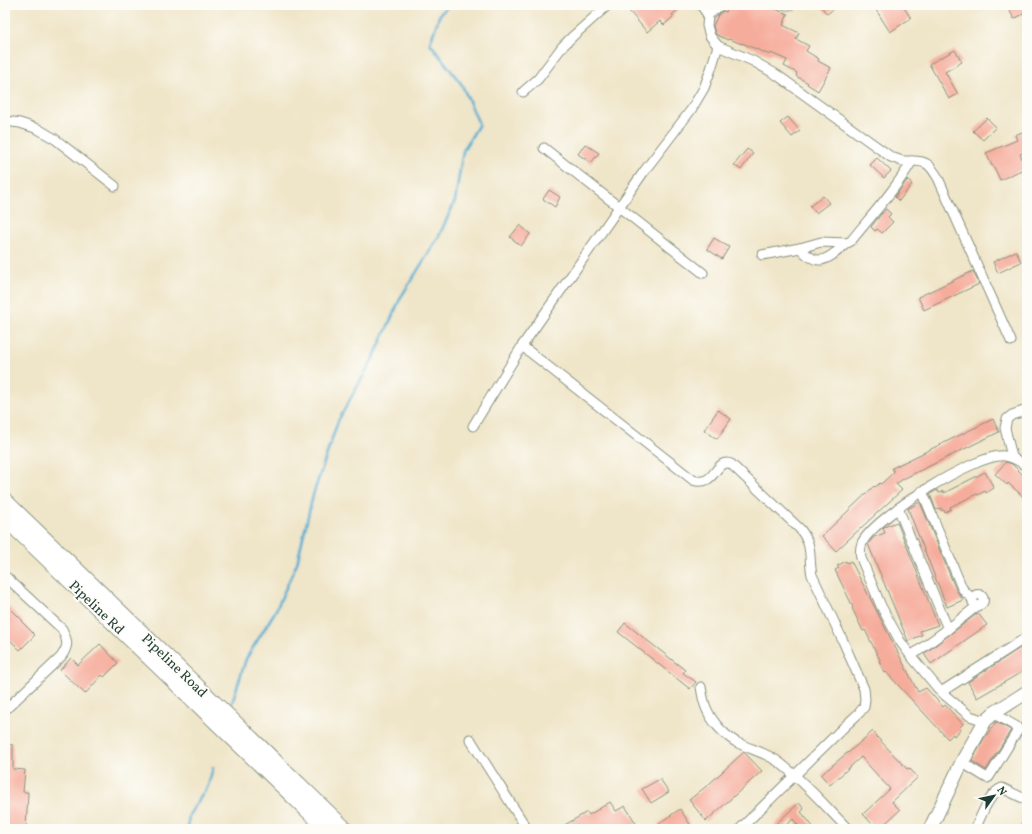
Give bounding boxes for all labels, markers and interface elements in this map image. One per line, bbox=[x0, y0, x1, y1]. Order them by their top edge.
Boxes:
street label: Pipeline Rd bbox=[64, 577, 128, 639]
street label: Pipeline Road bbox=[137, 630, 211, 702]
north arrow bbox=[974, 776, 1014, 816]
text: N bbox=[993, 784, 1010, 799]

